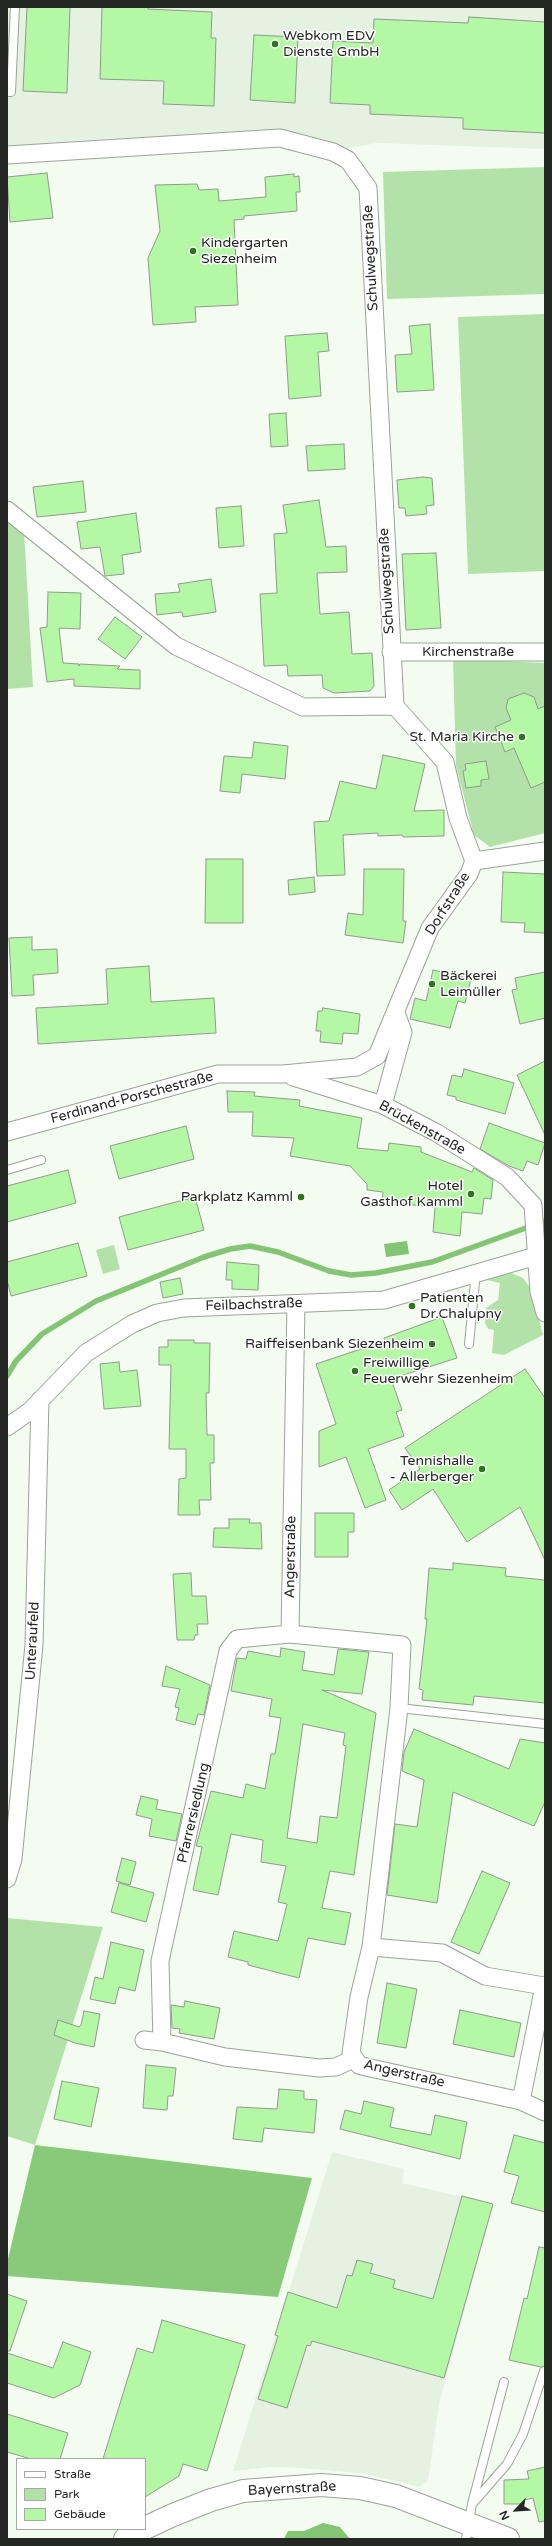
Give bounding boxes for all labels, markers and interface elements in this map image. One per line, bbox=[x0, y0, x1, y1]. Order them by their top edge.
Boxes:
place label: Webkom EDV Dienste GmbH bbox=[283, 28, 379, 60]
marker: Webkom EDV Dienste GmbH bbox=[270, 39, 280, 49]
street label: Schulwegstraße bbox=[360, 205, 382, 311]
place label: Kindergarten Siezenheim bbox=[201, 235, 288, 268]
marker: Kindergarten Siezenheim bbox=[188, 246, 198, 256]
street label: Schulwegstraße bbox=[376, 528, 398, 634]
street label: Kirchenstraße bbox=[422, 644, 514, 660]
place label: St. Maria Kirche bbox=[409, 729, 514, 745]
marker: St. Maria Kirche bbox=[517, 732, 527, 742]
street label: Dorfstraße bbox=[422, 869, 474, 939]
place label: Bäckerei Leimüller bbox=[440, 968, 501, 1000]
marker: Bäckerei Leimüller bbox=[427, 979, 437, 989]
street label: Ferdinand-Porschestraße bbox=[49, 1068, 215, 1128]
street label: Brückenstraße bbox=[376, 1097, 468, 1159]
place label: Hotel Gasthof Kamml bbox=[360, 1178, 463, 1210]
place label: Parkplatz Kamml bbox=[181, 1189, 293, 1205]
marker: Hotel Gasthof Kamml bbox=[466, 1189, 476, 1199]
marker: Parkplatz Kamml bbox=[296, 1192, 306, 1202]
place label: Patienten Dr.Chalupny bbox=[420, 1290, 502, 1322]
street label: Feilbachstraße bbox=[205, 1295, 303, 1315]
marker: Patienten Dr.Chalupny bbox=[407, 1301, 417, 1311]
place label: Raiffeisenbank Siezenheim bbox=[245, 1336, 424, 1352]
marker: Raiffeisenbank Siezenheim bbox=[427, 1339, 437, 1349]
place label: Freiwillige Feuerwehr Siezenheim bbox=[363, 1355, 513, 1388]
marker: Freiwillige Feuerwehr Siezenheim bbox=[350, 1366, 360, 1376]
place label: Tennishalle - Allerberger bbox=[390, 1453, 474, 1486]
marker: Tennishalle - Allerberger bbox=[477, 1464, 487, 1474]
street label: Angerstraße bbox=[282, 1516, 300, 1598]
street label: Unteraufeld bbox=[23, 1601, 43, 1681]
street label: Pfarrersiedlung bbox=[174, 1761, 214, 1865]
street label: Angerstraße bbox=[362, 2057, 446, 2091]
legend bbox=[16, 2458, 146, 2530]
text: Straße bbox=[54, 2467, 91, 2481]
street label: Bayernstraße bbox=[247, 2478, 337, 2500]
text: Park bbox=[54, 2487, 80, 2501]
north arrow bbox=[496, 2490, 536, 2530]
text: Gebäude bbox=[54, 2507, 106, 2521]
text: N bbox=[497, 2509, 512, 2522]

